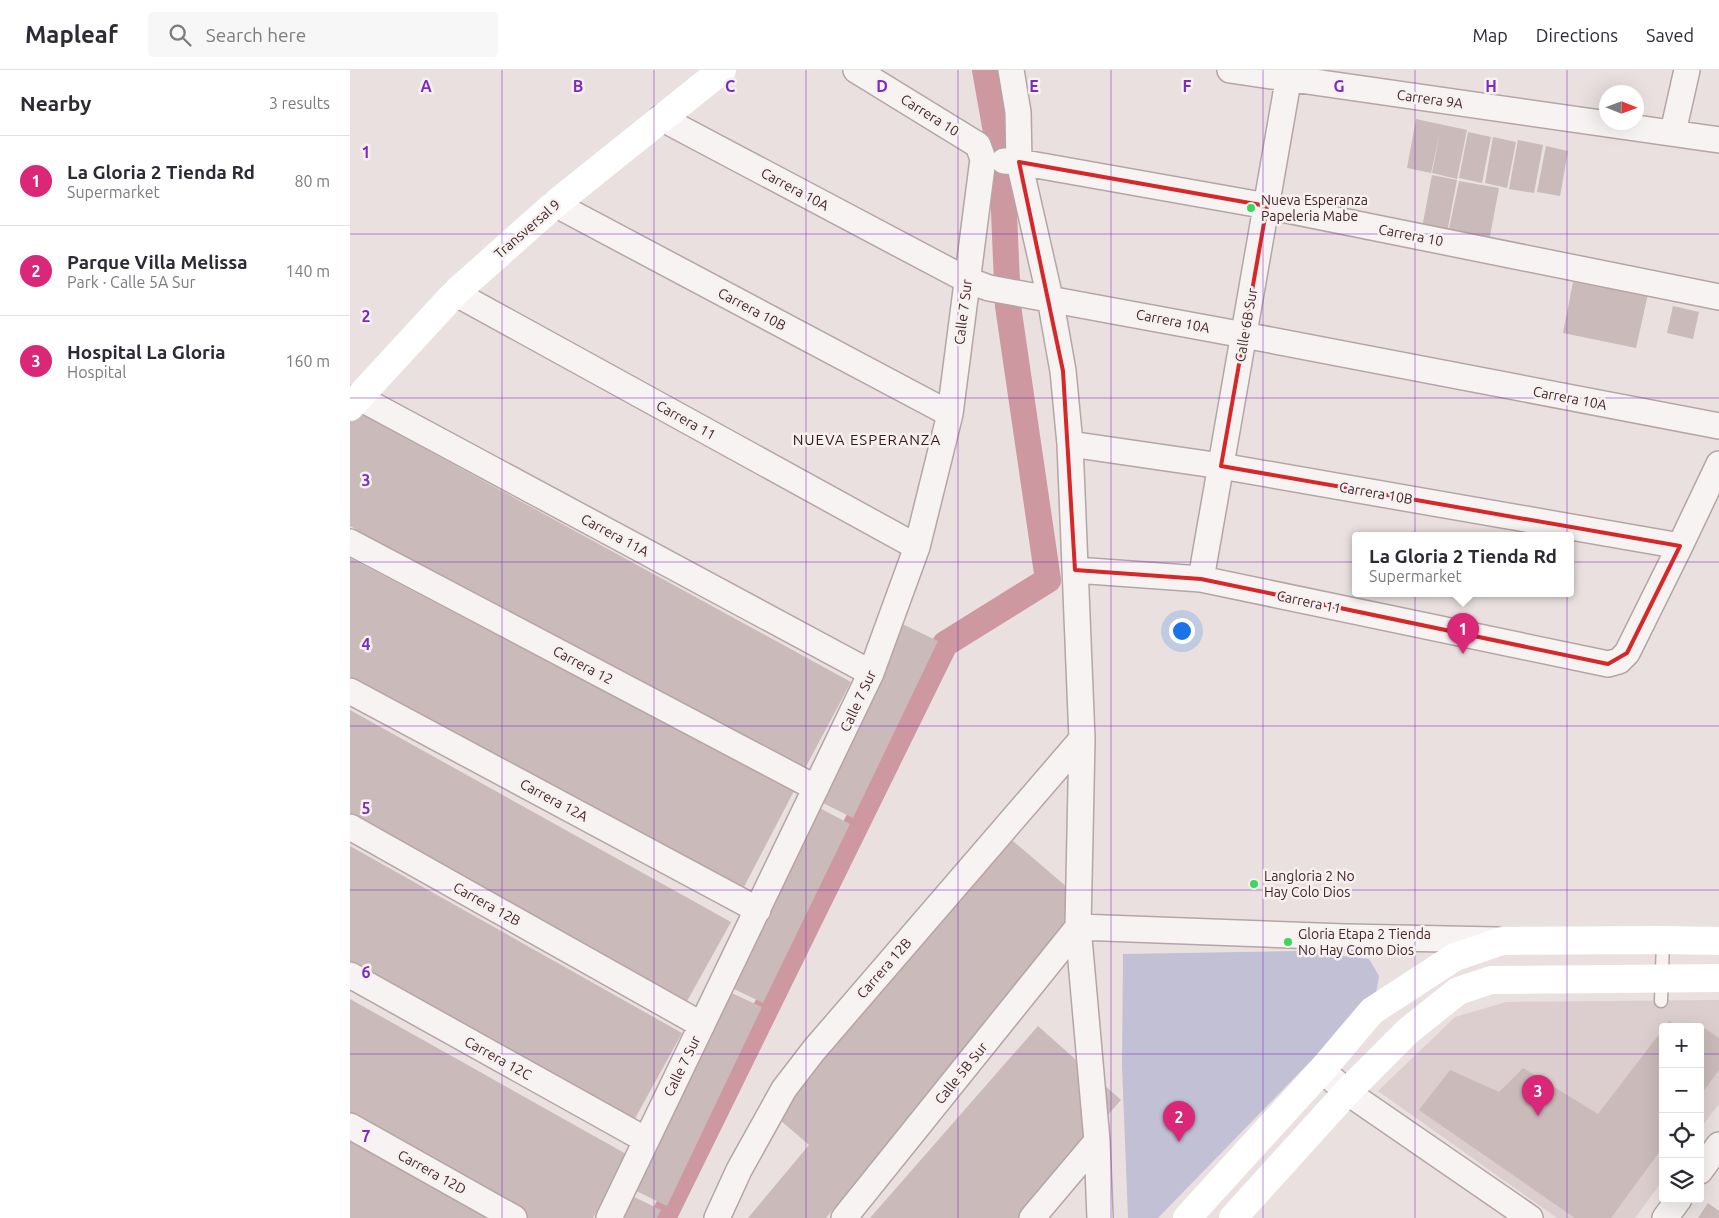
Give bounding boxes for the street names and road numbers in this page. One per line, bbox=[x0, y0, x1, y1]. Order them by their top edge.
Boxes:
street label: Carrera 9A bbox=[1396, 86, 1464, 112]
street label: Carrera 10 bbox=[898, 91, 962, 139]
street label: Carrera 10A bbox=[758, 164, 832, 214]
street label: Transversal 9 bbox=[491, 196, 563, 262]
street label: Carrera 10 bbox=[1377, 221, 1445, 249]
street label: Calle 7 Sur bbox=[951, 278, 975, 346]
street label: Carrera 10B bbox=[715, 284, 789, 334]
street label: Calle 6B Sur bbox=[1232, 286, 1260, 363]
street label: Carrera 10A bbox=[1135, 306, 1211, 336]
street label: Carrera 10A bbox=[1532, 383, 1608, 413]
street label: Carrera 11 bbox=[653, 397, 719, 443]
street label: Carrera 10B bbox=[1338, 479, 1414, 507]
street label: Carrera 11A bbox=[578, 510, 652, 560]
street label: Carrera 11 bbox=[1275, 587, 1343, 617]
street label: Carrera 12 bbox=[550, 643, 616, 687]
street label: Calle 7 Sur bbox=[837, 667, 879, 734]
street label: Carrera 12A bbox=[517, 775, 591, 825]
street label: Carrera 12B bbox=[451, 879, 524, 929]
street label: Carrera 12B bbox=[854, 935, 915, 1001]
street label: Calle 7 Sur bbox=[660, 1032, 704, 1099]
street label: Carrera 12C bbox=[462, 1033, 535, 1083]
street label: Calle 5B Sur bbox=[931, 1038, 991, 1107]
street label: Carrera 12D bbox=[395, 1147, 469, 1197]

